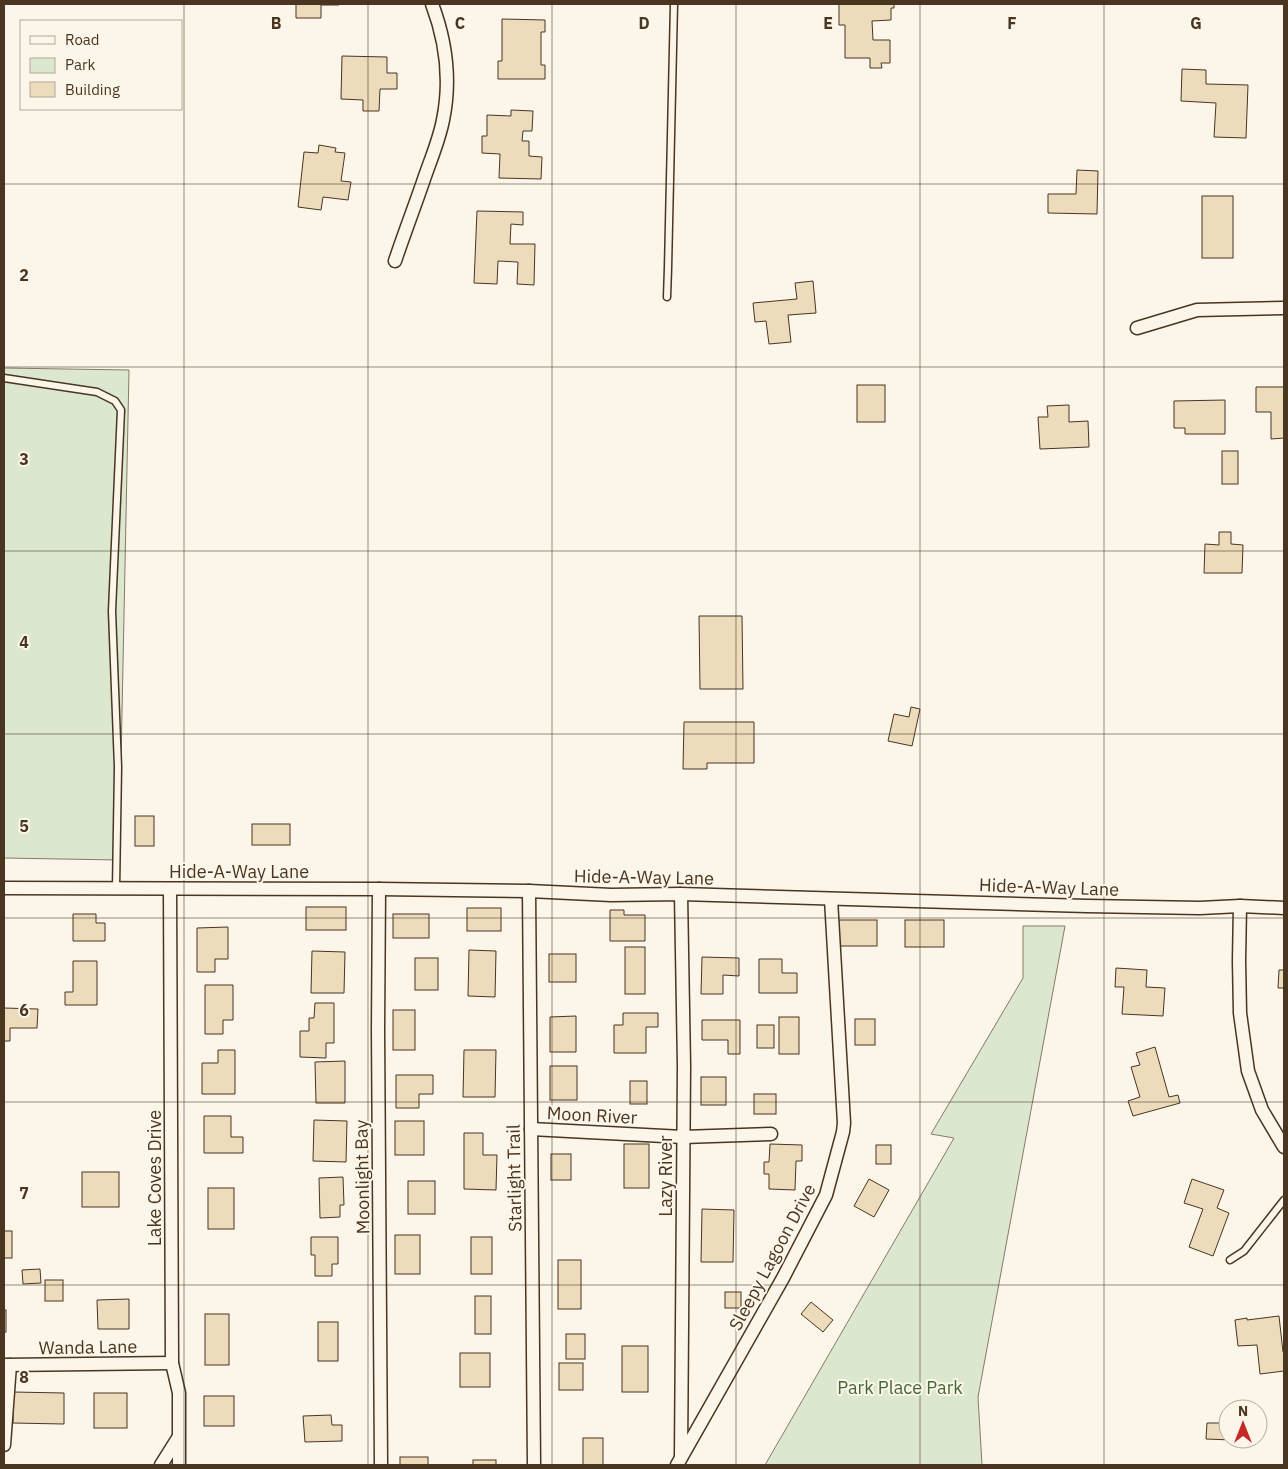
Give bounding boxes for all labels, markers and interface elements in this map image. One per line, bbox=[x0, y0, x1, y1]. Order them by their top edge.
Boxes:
text: B bbox=[271, 13, 282, 33]
text: C bbox=[455, 13, 465, 33]
text: D bbox=[638, 13, 650, 33]
text: E bbox=[823, 13, 833, 33]
text: F bbox=[1007, 13, 1017, 33]
text: G bbox=[1190, 13, 1202, 33]
legend bbox=[20, 20, 182, 110]
text: Road bbox=[65, 30, 100, 49]
text: Park bbox=[65, 55, 95, 74]
text: Building bbox=[65, 80, 120, 99]
text: 2 bbox=[19, 265, 29, 285]
text: 3 bbox=[19, 449, 29, 469]
text: 4 bbox=[19, 632, 29, 652]
text: 5 bbox=[19, 816, 29, 836]
street label: Hide-A-Way Lane bbox=[169, 860, 309, 883]
street label: Hide-A-Way Lane bbox=[574, 864, 714, 890]
street label: Hide-A-Way Lane bbox=[979, 873, 1120, 901]
text: 6 bbox=[19, 1000, 29, 1020]
street label: Moon River bbox=[546, 1101, 638, 1129]
street label: Lake Coves Drive bbox=[143, 1110, 166, 1246]
street label: Moonlight Bay bbox=[349, 1119, 375, 1235]
street label: Starlight Trail bbox=[502, 1124, 526, 1232]
street label: Lazy River bbox=[654, 1135, 677, 1217]
street label: Sleepy Lagoon Drive bbox=[724, 1179, 820, 1334]
text: 7 bbox=[19, 1183, 29, 1203]
street label: Wanda Lane bbox=[38, 1335, 138, 1359]
text: 8 bbox=[19, 1367, 29, 1387]
park label: Park Place Park bbox=[837, 1376, 963, 1399]
north arrow bbox=[1218, 1399, 1268, 1449]
text: N bbox=[1238, 1402, 1248, 1420]

